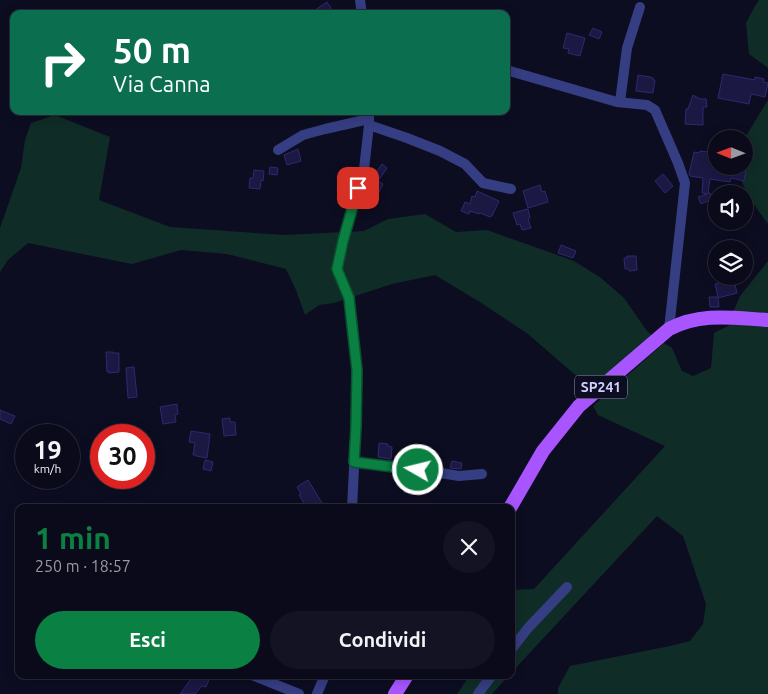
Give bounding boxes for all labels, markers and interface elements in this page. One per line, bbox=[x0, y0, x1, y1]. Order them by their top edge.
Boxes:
icon: right bbox=[30, 30, 95, 95]
text: 50 m bbox=[113, 30, 191, 70]
text: Via Canna bbox=[113, 71, 211, 96]
north arrow bbox=[708, 130, 752, 175]
map controls bbox=[708, 130, 753, 285]
pin bbox=[337, 167, 379, 209]
icon: arrive bbox=[344, 174, 372, 202]
button: sound bbox=[708, 185, 753, 230]
button: layers bbox=[708, 240, 753, 285]
road number: SP241 bbox=[575, 376, 627, 398]
speed limit sign: 30 bbox=[90, 424, 155, 489]
text: 19 bbox=[33, 436, 62, 464]
position arrow bbox=[391, 443, 443, 495]
text: km/h bbox=[34, 462, 61, 475]
text: 1 min bbox=[35, 521, 111, 555]
button: close bbox=[443, 521, 495, 573]
text: 250 m · 18:57 bbox=[35, 557, 131, 575]
button: Esci bbox=[35, 611, 260, 669]
button: Condividi bbox=[270, 611, 495, 669]

